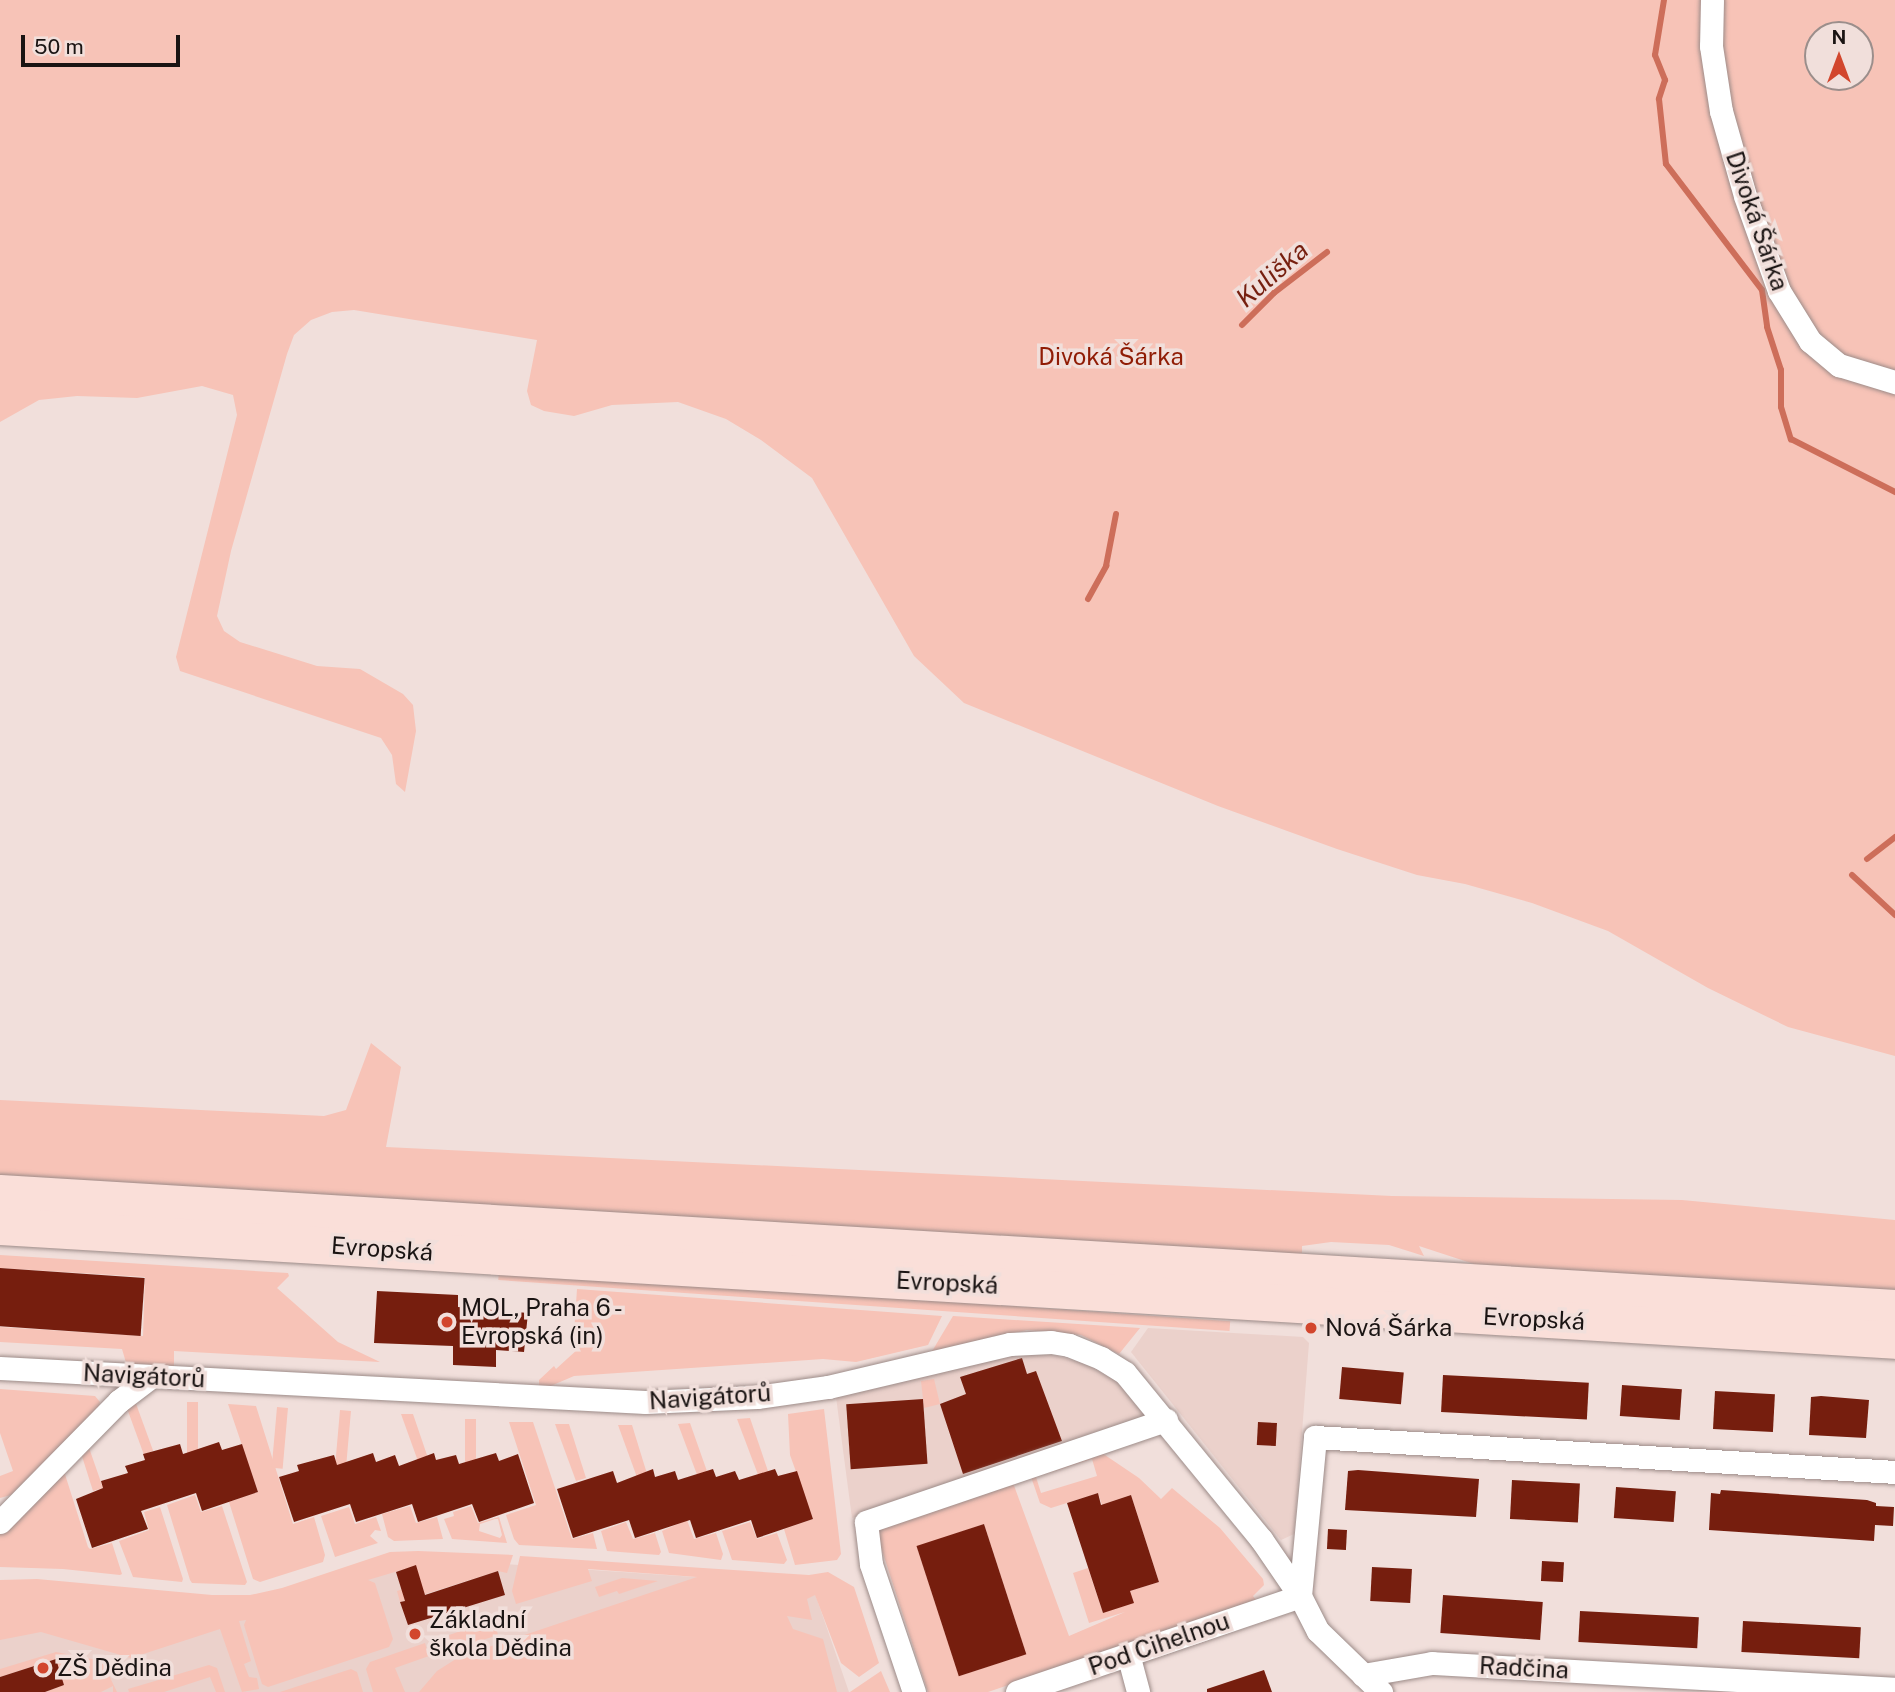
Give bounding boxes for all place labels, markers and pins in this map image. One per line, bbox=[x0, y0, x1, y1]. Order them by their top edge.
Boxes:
place label: MOL, Praha 6 - Evropská (in) bbox=[461, 1294, 626, 1350]
marker: MOL, Praha 6 - Evropská (in) bbox=[439, 1314, 455, 1330]
place label: Nová Šárka bbox=[1325, 1314, 1452, 1342]
marker: Nová Šárka bbox=[1303, 1320, 1319, 1336]
place label: Základní škola Dědina bbox=[429, 1606, 572, 1662]
marker: Základní škola Dědina bbox=[407, 1626, 423, 1642]
place label: ZŠ Dědina bbox=[57, 1654, 172, 1682]
marker: ZŠ Dědina bbox=[35, 1660, 51, 1676]

